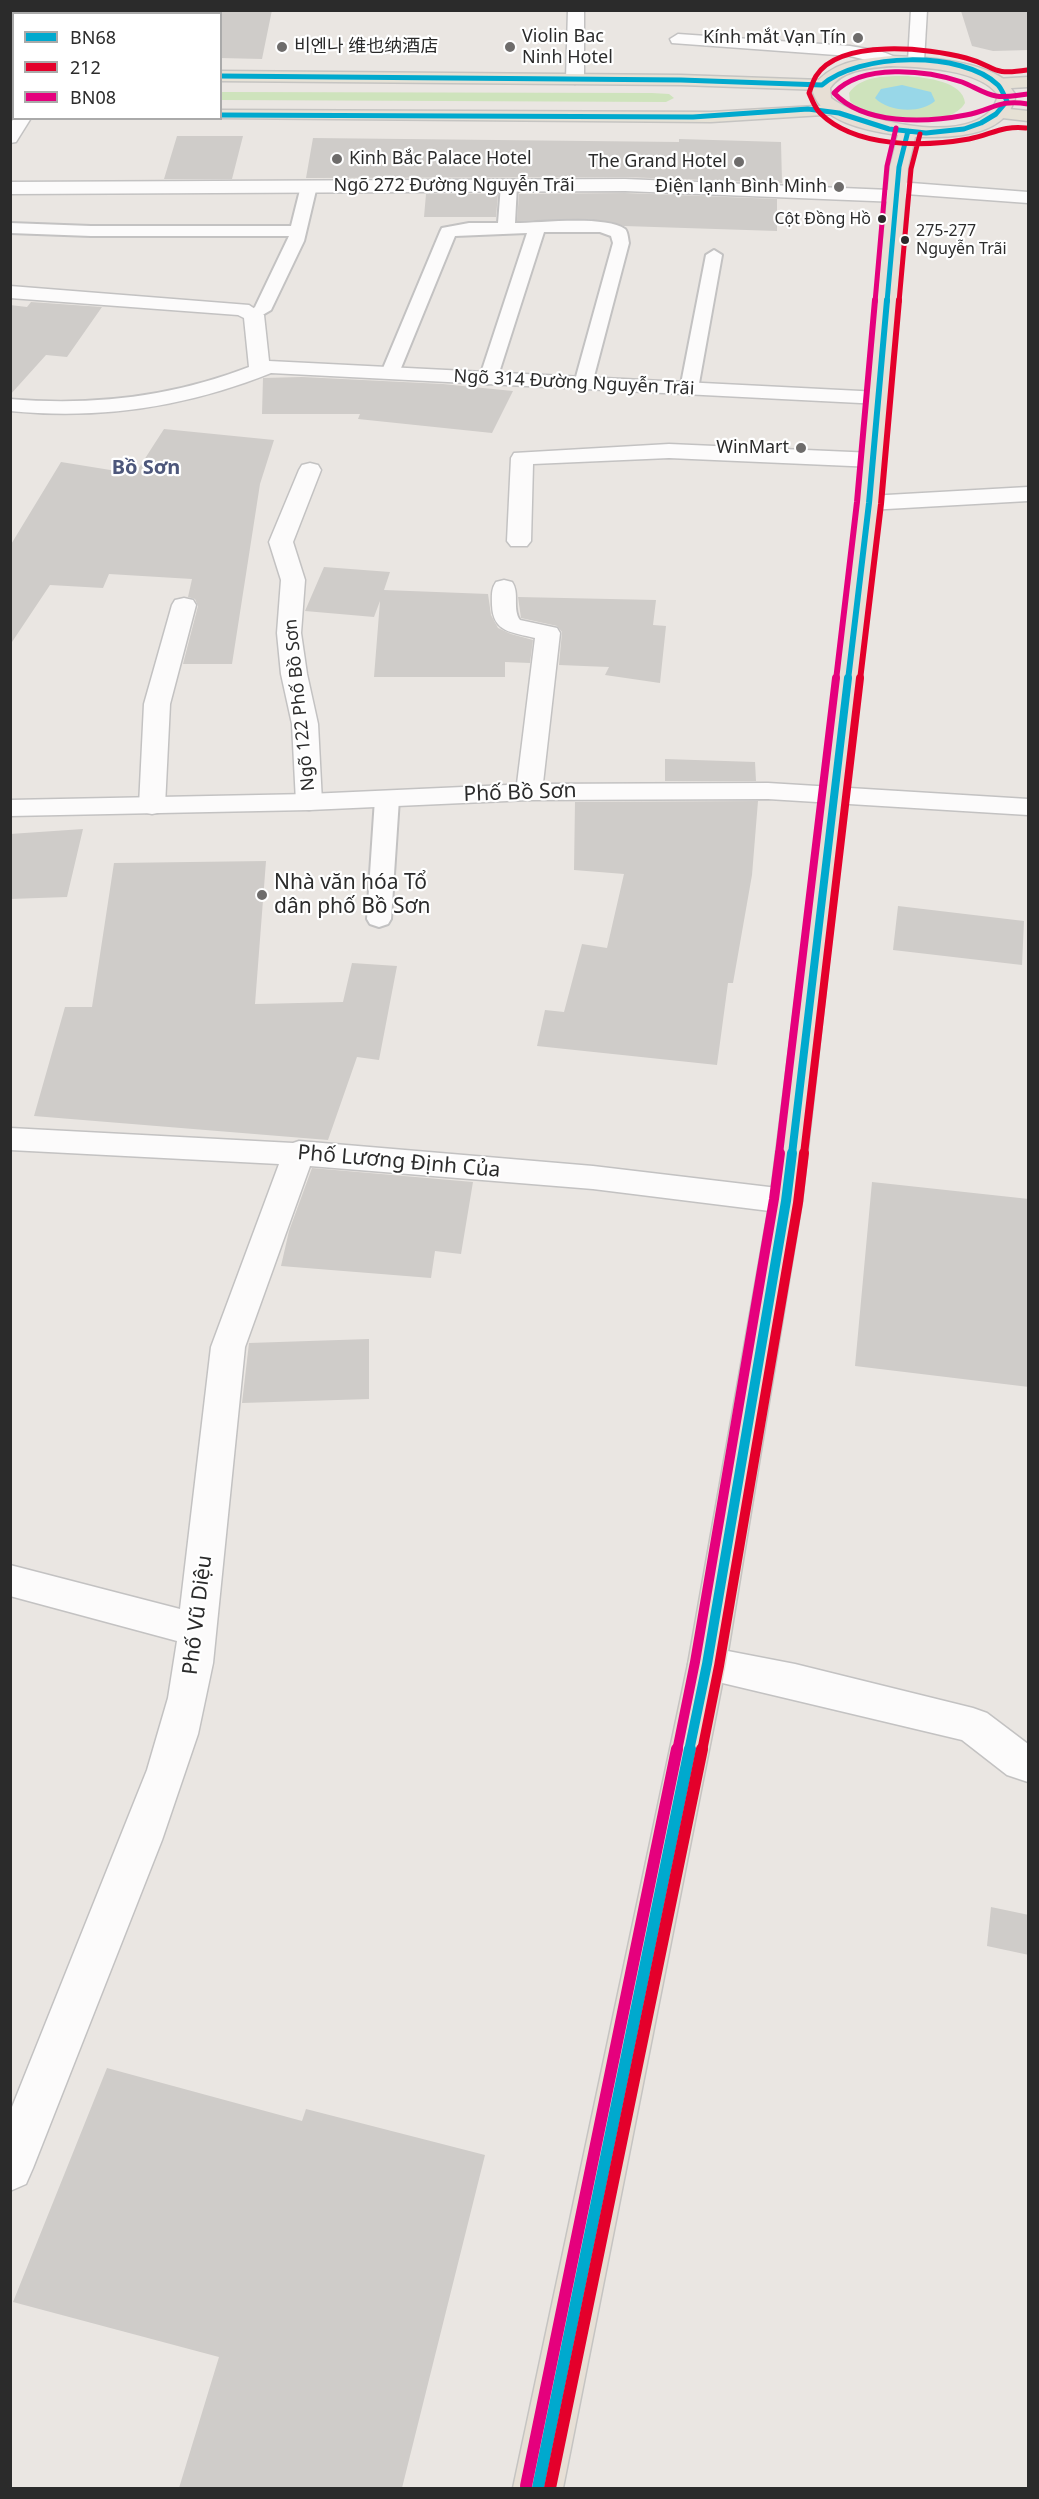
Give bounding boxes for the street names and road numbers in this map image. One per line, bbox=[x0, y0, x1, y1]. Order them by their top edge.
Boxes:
street label: Ngõ 272 Đường Nguyễn Trãi bbox=[333, 175, 575, 197]
street label: Ngõ 314 Đường Nguyễn Trãi bbox=[453, 366, 695, 400]
street label: Ngõ 122 Phố Bồ Sơn bbox=[280, 618, 320, 792]
street label: Phố Bồ Sơn bbox=[463, 778, 577, 808]
street label: Phố Lương Định Của bbox=[297, 1141, 501, 1183]
street label: Phố Vũ Diệu bbox=[178, 1554, 218, 1676]

